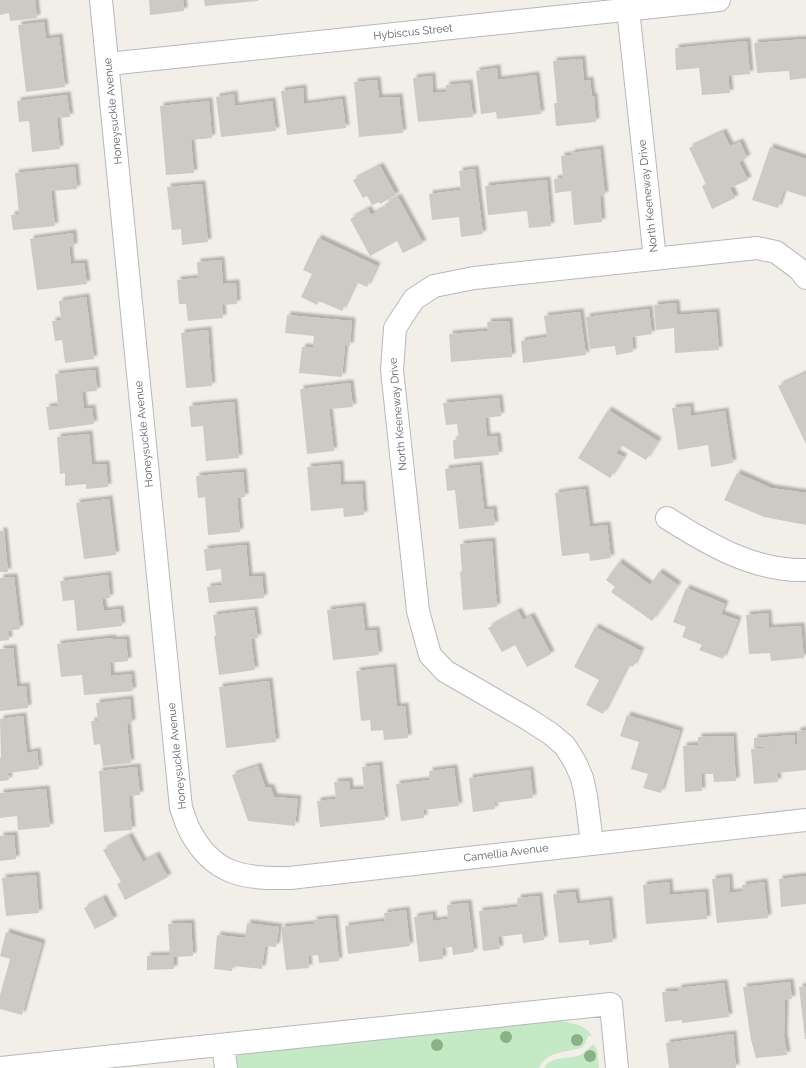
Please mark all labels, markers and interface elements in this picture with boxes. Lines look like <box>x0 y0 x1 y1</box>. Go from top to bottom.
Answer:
street label: Hybiscus Street <box>373 21 454 43</box>
street label: Honeysuckle Avenue <box>101 56 125 165</box>
street label: North Keeneway Drive <box>636 138 660 253</box>
street label: North Keeneway Drive <box>387 356 409 471</box>
street label: Honeysuckle Avenue <box>132 379 156 488</box>
street label: Honeysuckle Avenue <box>165 701 189 810</box>
street label: Camellia Avenue <box>463 841 550 865</box>

